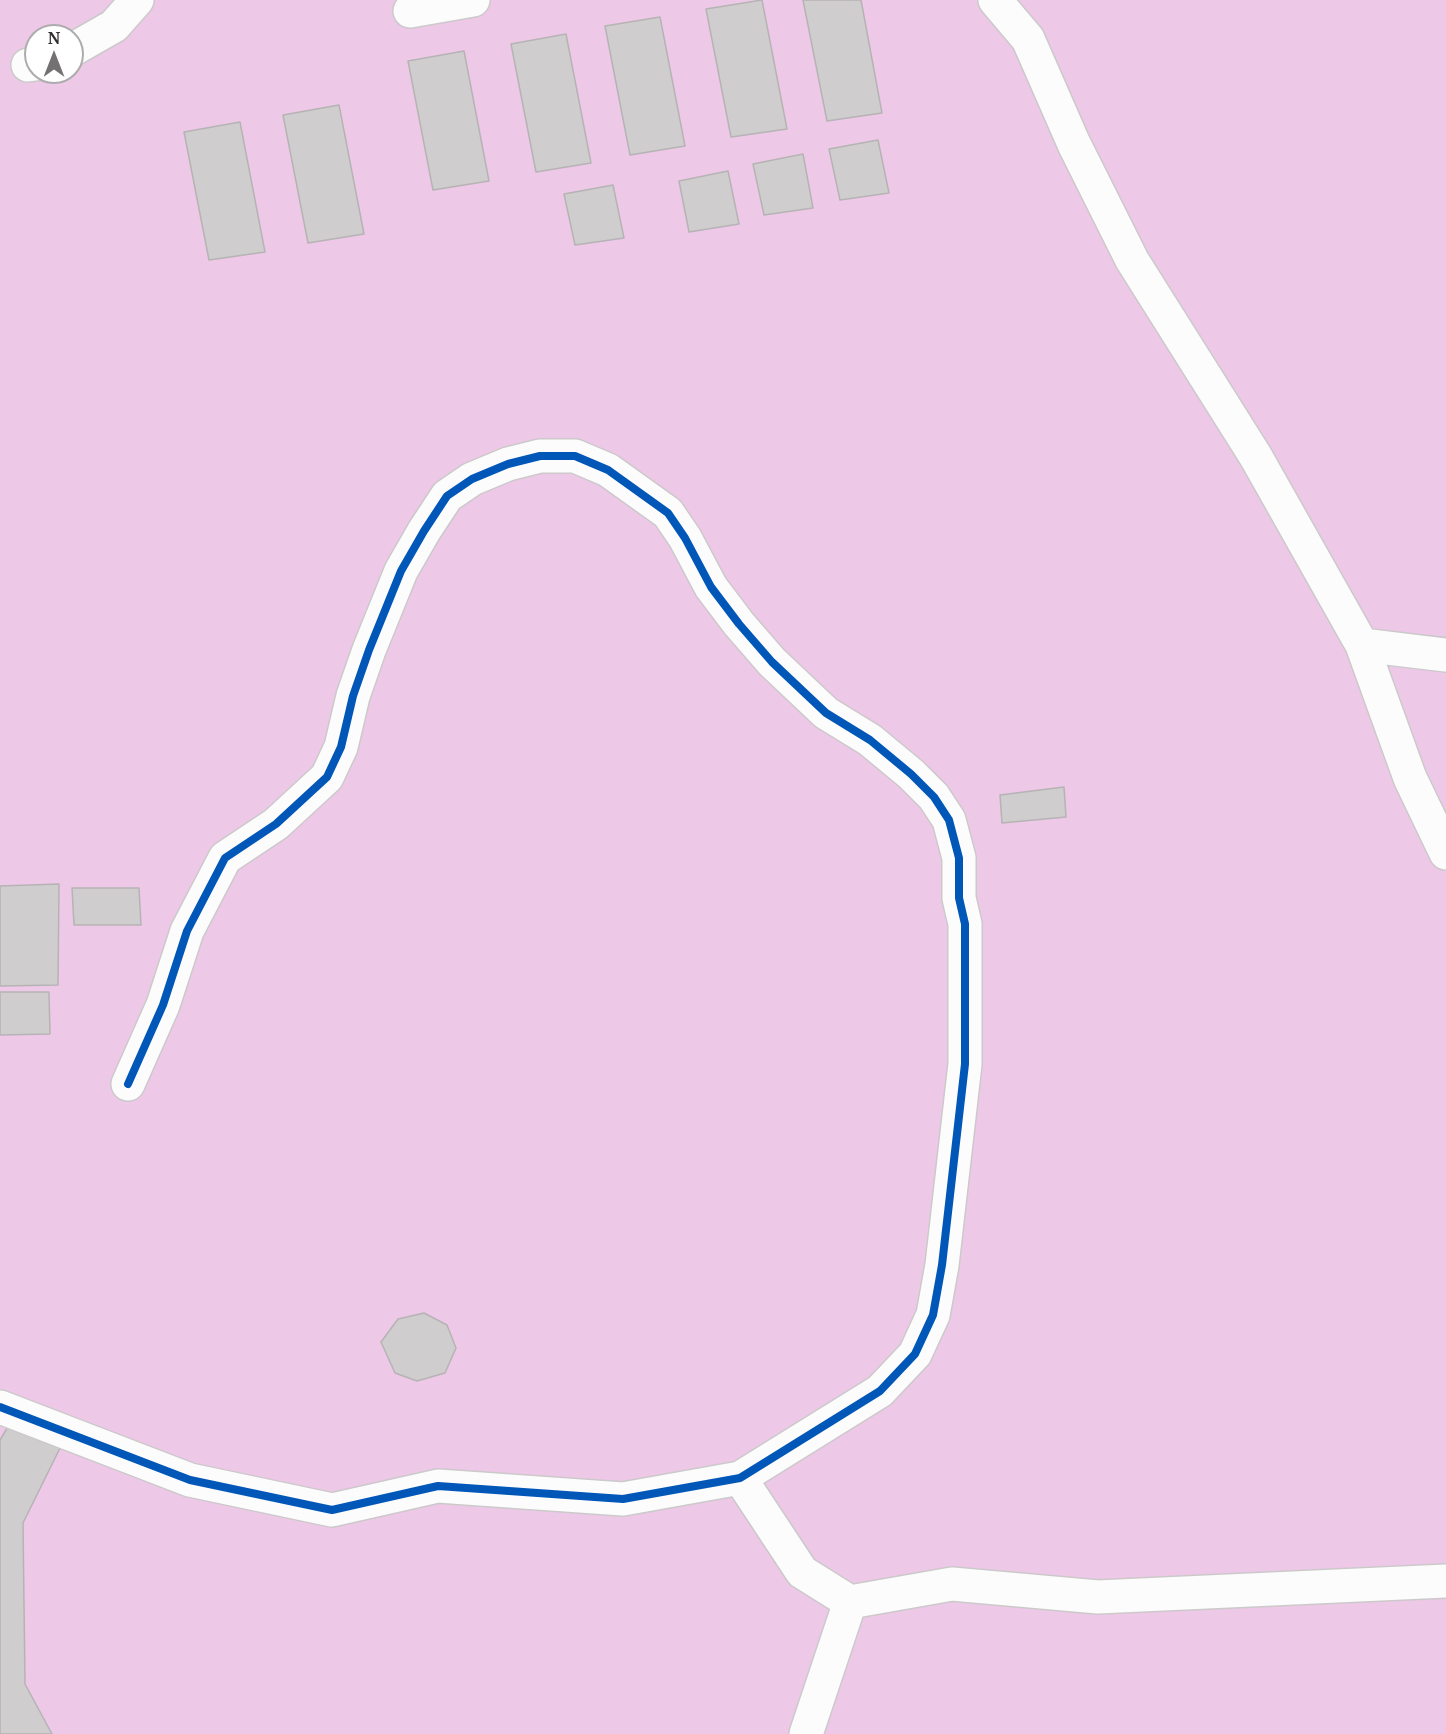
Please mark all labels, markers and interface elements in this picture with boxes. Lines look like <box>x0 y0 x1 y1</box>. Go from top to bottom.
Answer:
north arrow <box>24 24 84 84</box>
text: N <box>48 27 60 49</box>

